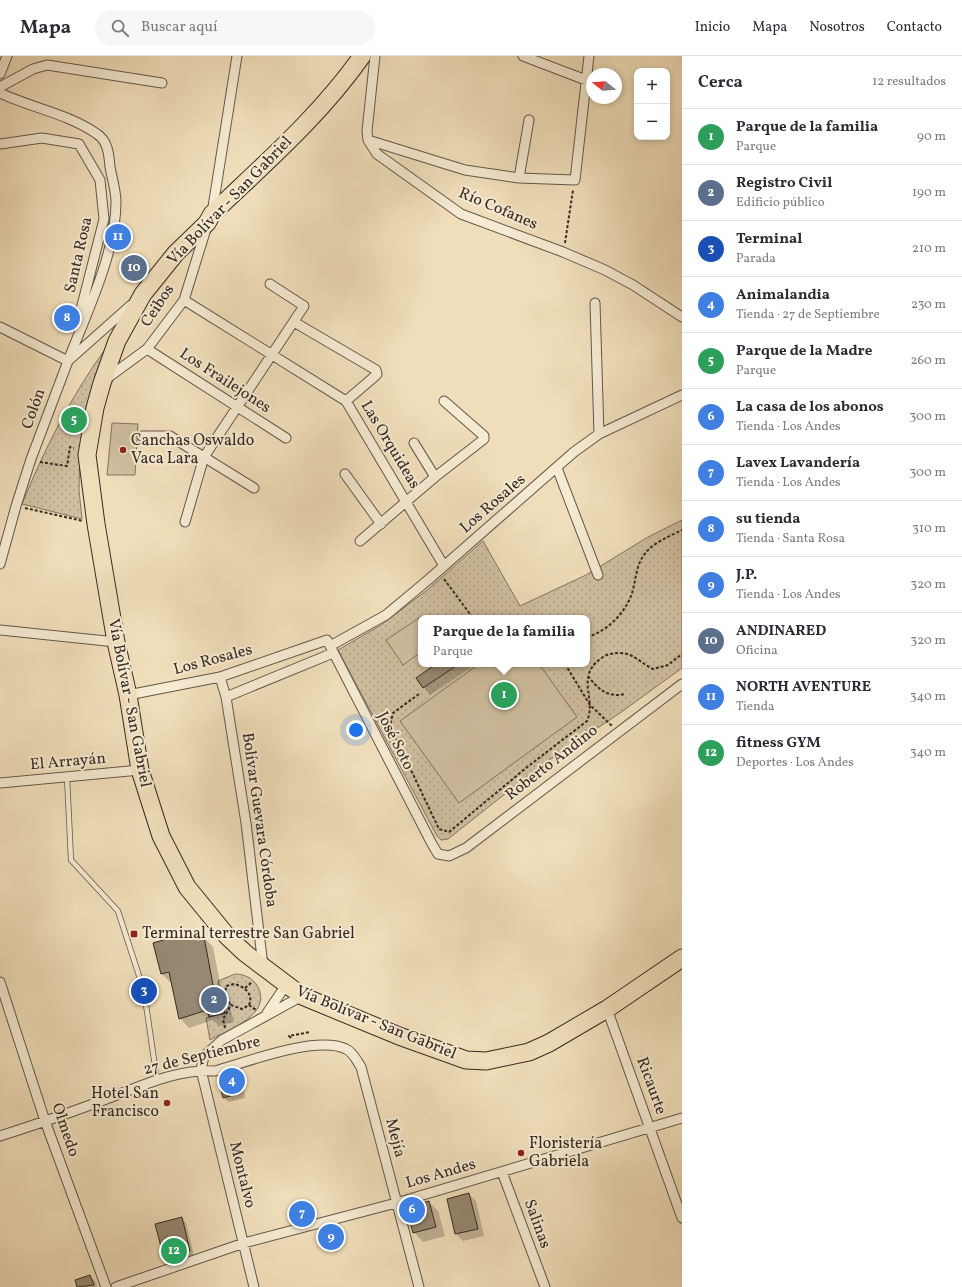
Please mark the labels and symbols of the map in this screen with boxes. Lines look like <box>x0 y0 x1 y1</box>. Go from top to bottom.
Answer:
north arrow <box>586 68 622 104</box>
street label: Vía Bolívar - San Gabriel <box>163 132 298 270</box>
street label: Río Cofanes <box>455 182 541 236</box>
street label: Santa Rosa <box>60 215 98 295</box>
pin: 11 <box>105 222 131 252</box>
pin: 10 <box>121 253 147 283</box>
street label: Ceibos <box>136 280 180 332</box>
pin: 8 <box>54 303 80 333</box>
street label: Los Frailejones <box>175 343 275 419</box>
street label: Colón <box>17 386 51 432</box>
street label: Las Orquideas <box>355 397 425 493</box>
pin: 5 <box>61 405 87 435</box>
place label: Canchas Oswaldo Vaca Lara <box>131 430 254 470</box>
marker: Canchas Oswaldo Vaca Lara <box>118 445 128 455</box>
street label: Los Rosales <box>455 469 531 539</box>
street label: Vía Bolívar - San Gabriel <box>102 617 156 789</box>
street label: Los Rosales <box>171 639 255 681</box>
pin: 1 <box>491 680 517 710</box>
street label: José Soto <box>371 708 419 774</box>
your location <box>346 720 366 740</box>
street label: Roberto Andino <box>501 720 603 806</box>
street label: Bolívar Guevara Córdoba <box>236 731 282 909</box>
street label: El Arrayán <box>29 748 107 776</box>
place label: Terminal terrestre San Gabriel <box>142 923 355 945</box>
marker: Terminal terrestre San Gabriel <box>129 929 139 939</box>
pin: 3 <box>131 976 157 1006</box>
street label: Vía Bolívar - San Gabriel <box>292 981 460 1065</box>
pin: 2 <box>201 985 227 1015</box>
street label: 27 de Septiembre <box>141 1031 263 1081</box>
street label: Ricaurte <box>630 1054 672 1118</box>
pin: 4 <box>219 1066 245 1096</box>
place label: Hotel San Francisco <box>91 1083 159 1123</box>
marker: Hotel San Francisco <box>162 1098 172 1108</box>
street label: Olmedo <box>46 1100 84 1160</box>
street label: Mejía <box>380 1116 410 1160</box>
place label: Floristería Gabriela <box>529 1133 602 1173</box>
street label: Montalvo <box>223 1139 261 1211</box>
marker: Floristería Gabriela <box>516 1148 526 1158</box>
street label: Los Andes <box>403 1153 479 1194</box>
pin: 6 <box>399 1195 425 1225</box>
street label: Salinas <box>518 1196 556 1252</box>
pin: 7 <box>289 1199 315 1229</box>
pin: 9 <box>318 1222 344 1252</box>
pin: 12 <box>161 1236 187 1266</box>

